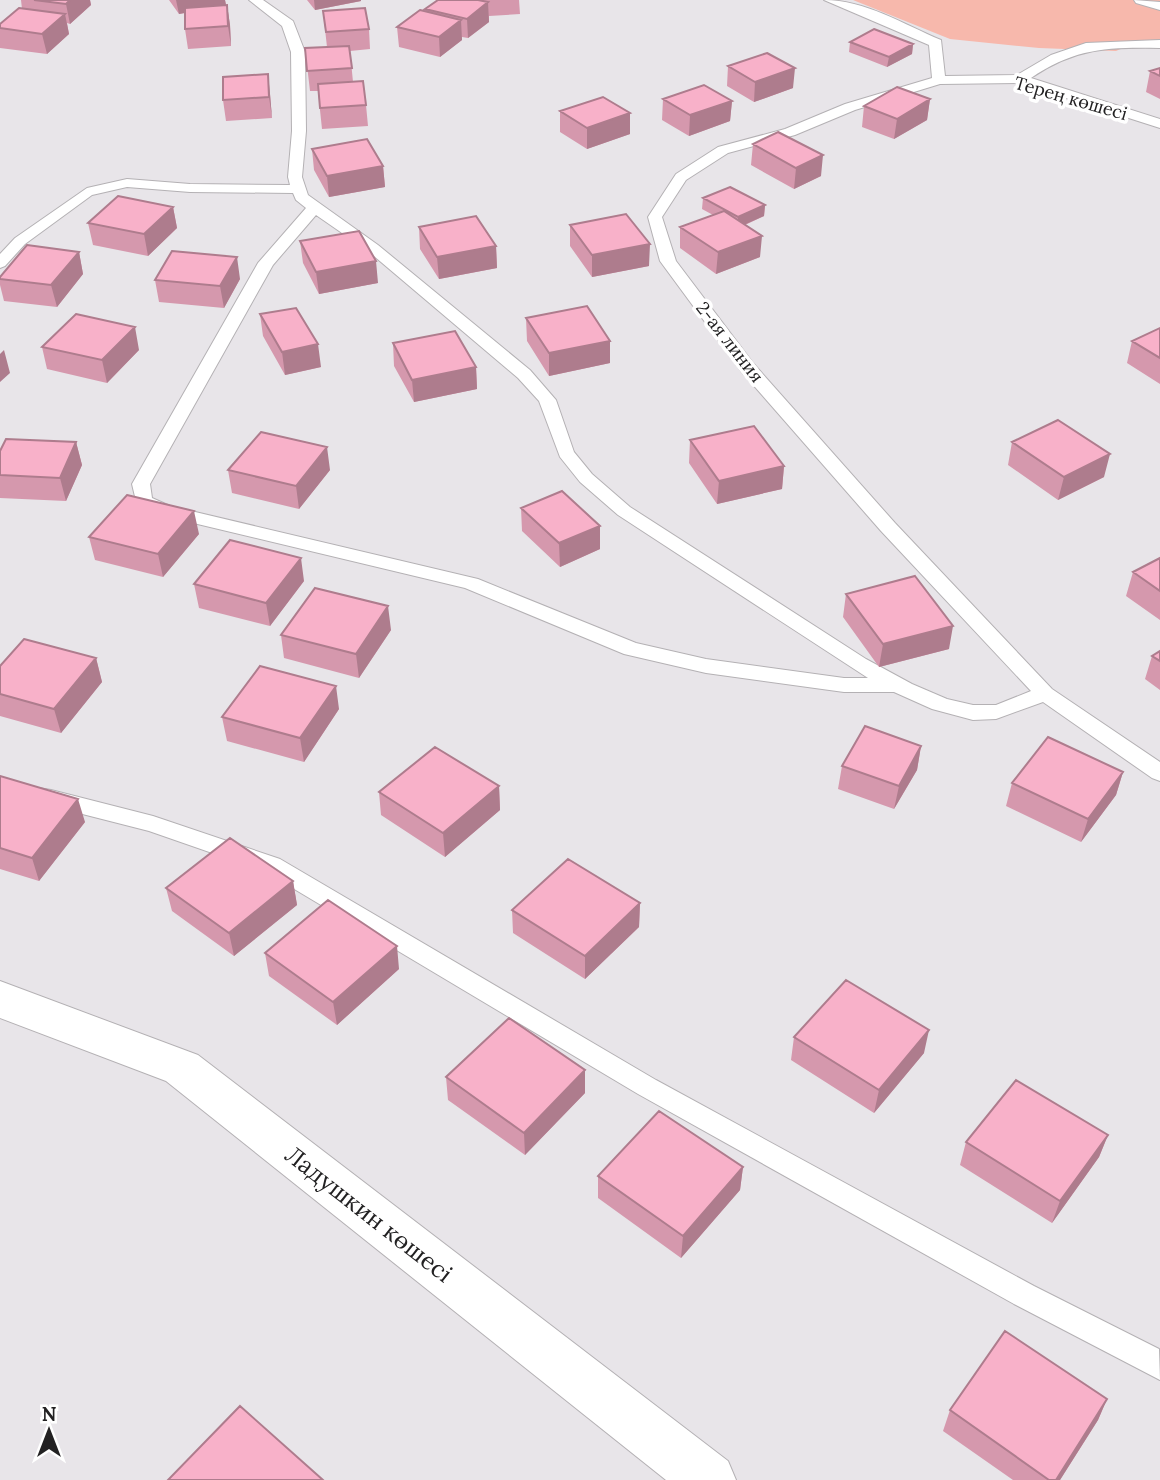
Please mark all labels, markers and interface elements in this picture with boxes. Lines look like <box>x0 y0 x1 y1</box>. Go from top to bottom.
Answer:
street label: Терең көшесі <box>1012 71 1130 125</box>
street label: 2-ая линия <box>691 297 769 387</box>
street label: Ладушкин көшесі <box>279 1139 459 1289</box>
north arrow <box>14 1396 84 1466</box>
text: N <box>42 1402 57 1426</box>

